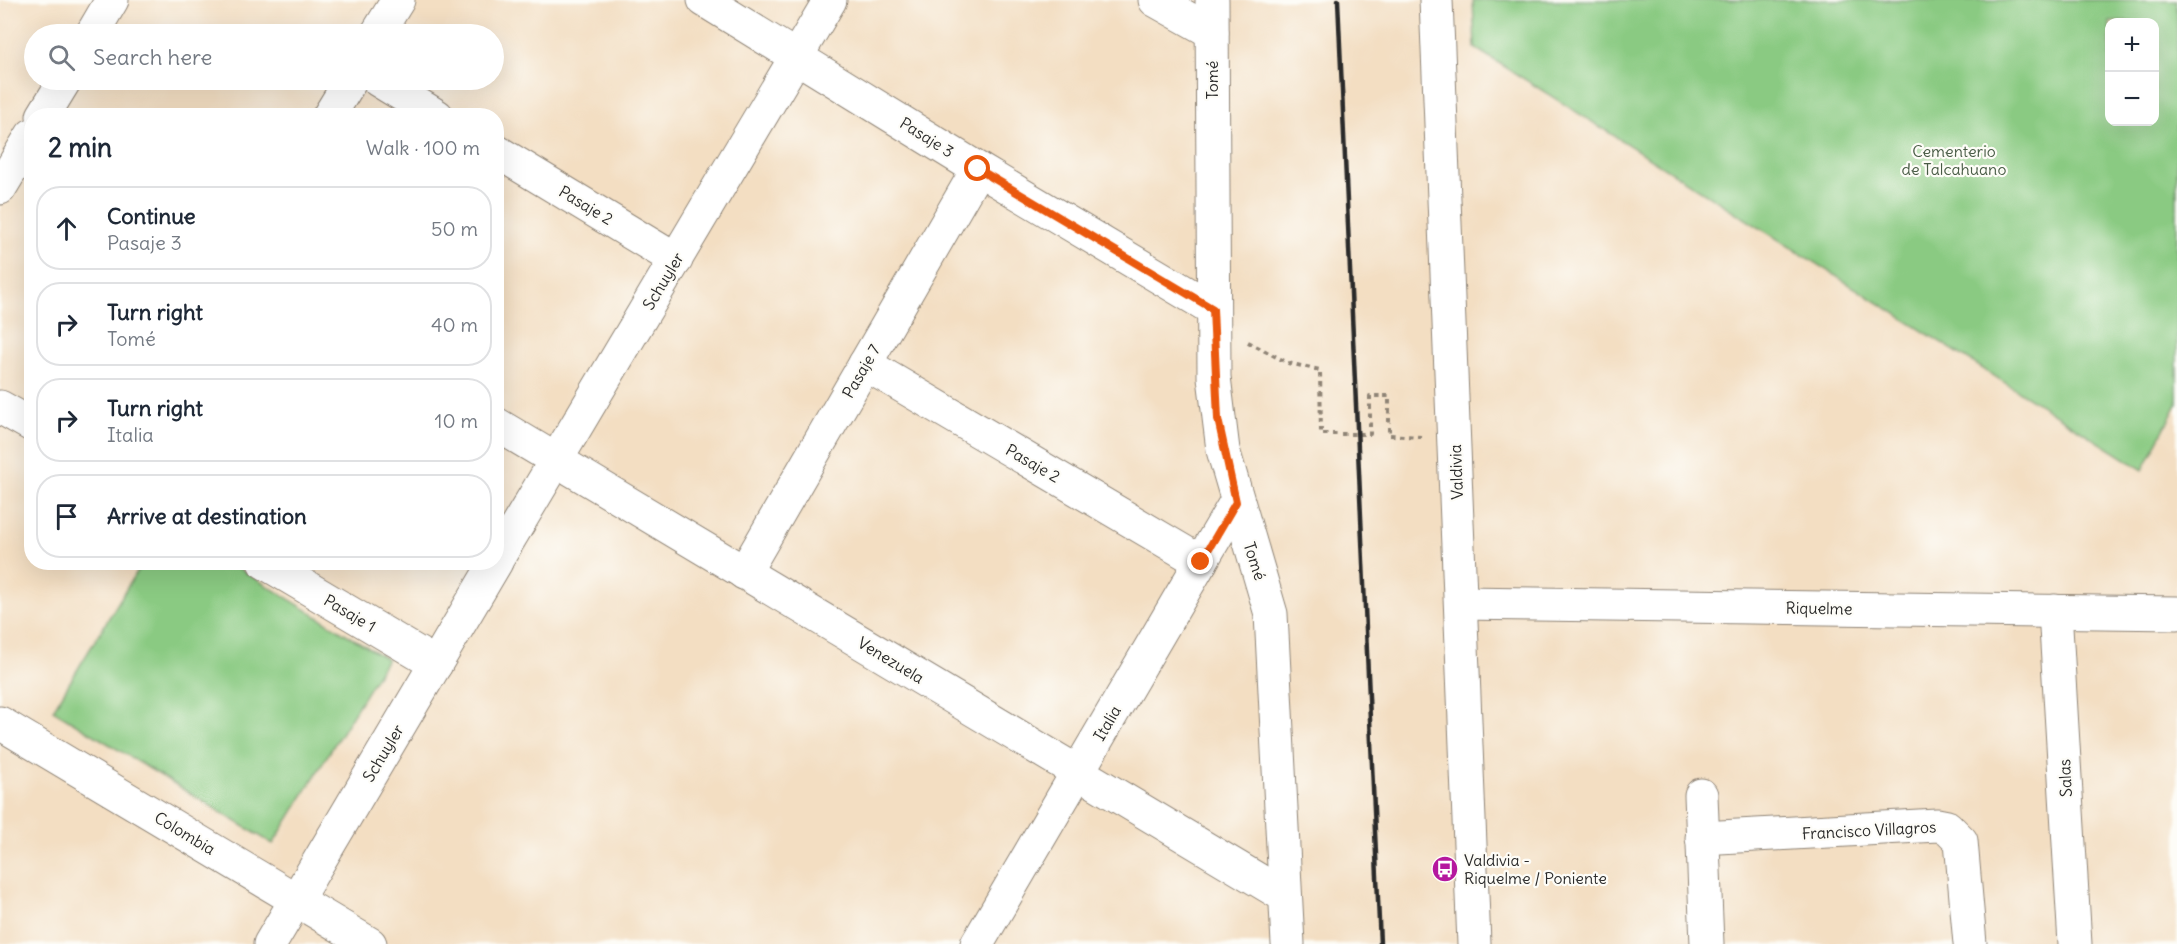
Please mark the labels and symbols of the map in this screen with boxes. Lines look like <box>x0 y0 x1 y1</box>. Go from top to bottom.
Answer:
street label: Tomé <box>1202 61 1222 99</box>
street label: Pasaje 3 <box>896 113 958 161</box>
park label: Cementerio de Talcahuano <box>1902 141 2006 179</box>
route start <box>964 155 990 181</box>
street label: Pasaje 2 <box>555 181 617 229</box>
street label: Schuyler <box>638 248 688 313</box>
street label: Pasaje 7 <box>838 340 884 401</box>
street label: Pasaje 2 <box>1002 439 1064 487</box>
street label: Valdivia <box>1445 444 1467 500</box>
street label: Tomé <box>1239 539 1271 583</box>
route end <box>1187 548 1213 574</box>
street label: Pasaje 1 <box>320 590 380 636</box>
street label: Riquelme <box>1785 597 1853 619</box>
street label: Venezuela <box>854 632 928 688</box>
street label: Italia <box>1089 702 1125 744</box>
street label: Schuyler <box>358 720 408 785</box>
street label: Salas <box>2054 758 2076 798</box>
street label: Colombia <box>151 807 219 859</box>
street label: Francisco Villagros <box>1801 816 1937 844</box>
place label: Valdivia - Riquelme / Poniente <box>1464 850 1607 888</box>
bus stop icon: Valdivia - Riquelme / Poniente <box>1430 854 1460 884</box>

